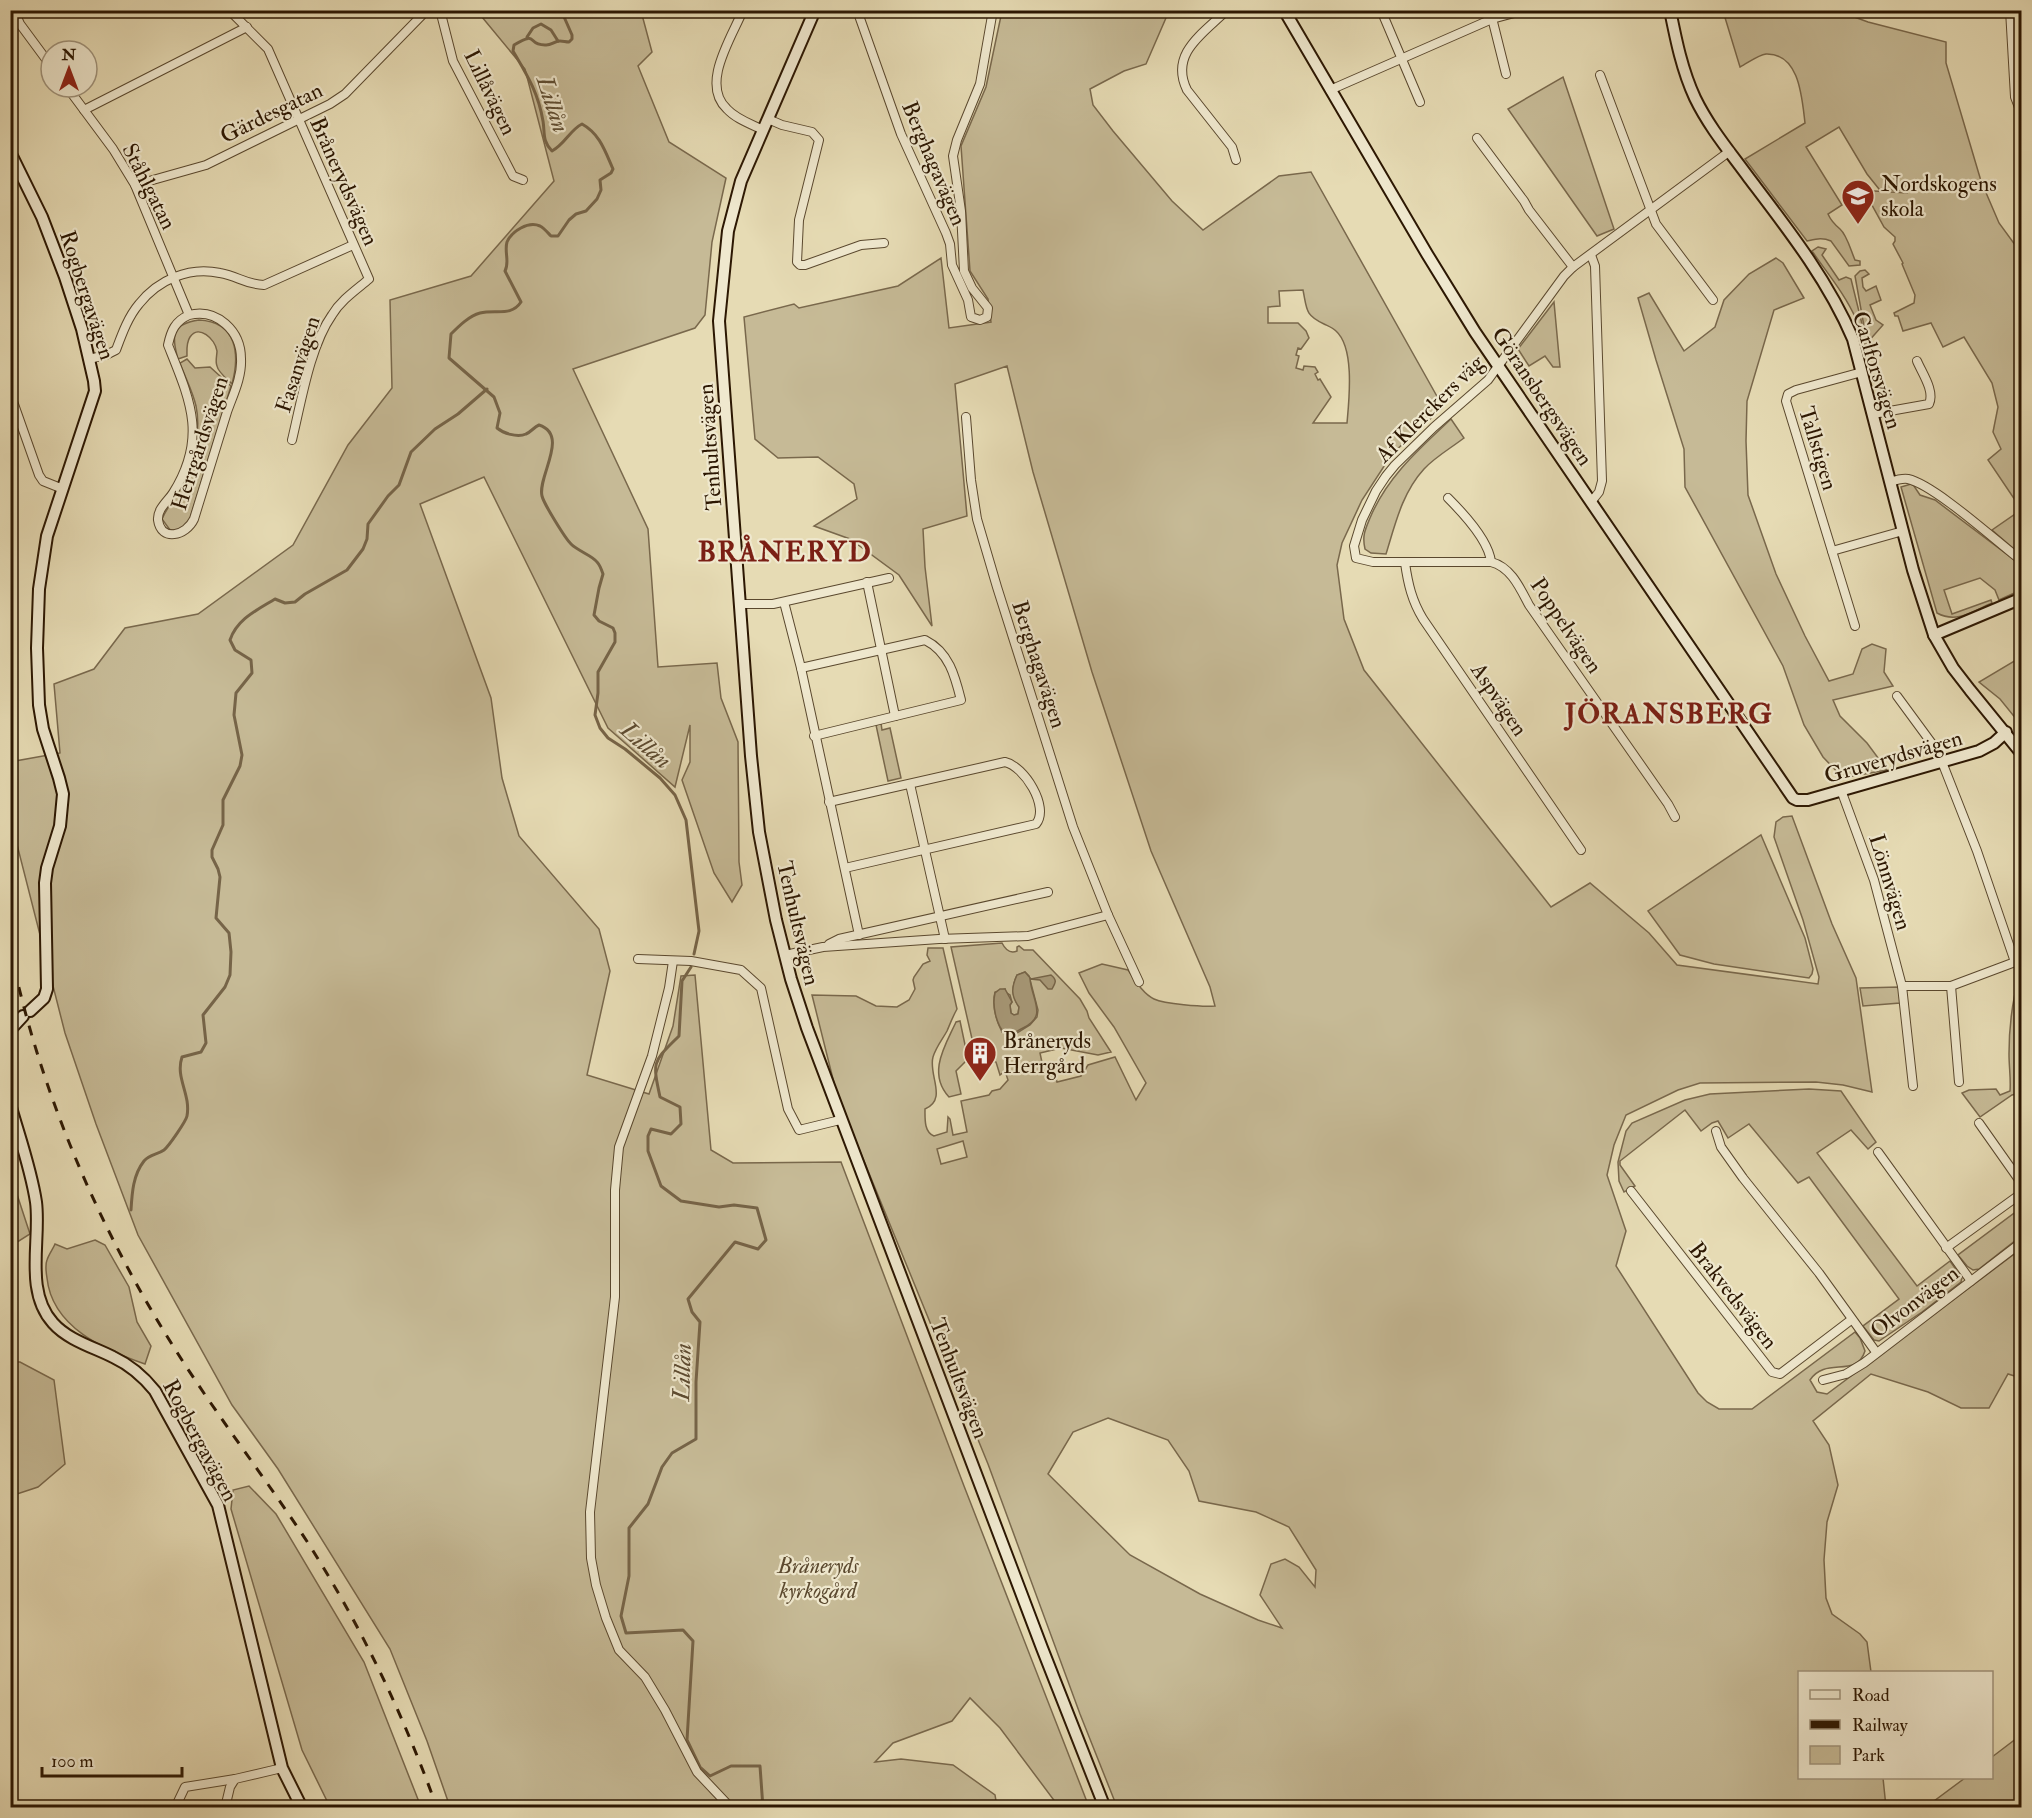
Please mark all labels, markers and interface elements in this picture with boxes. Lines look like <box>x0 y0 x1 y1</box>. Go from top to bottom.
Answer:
north arrow <box>39 39 99 99</box>
text: N <box>61 45 77 65</box>
street label: Lillåvägen <box>457 45 523 140</box>
water label: Lillån <box>529 71 576 136</box>
street label: Gärdesgatan <box>216 76 327 150</box>
street label: Berghagavägen <box>895 97 973 230</box>
street label: Brånerydsvägen <box>303 113 385 250</box>
street label: Ståhlgatan <box>116 139 183 234</box>
place label: Nordskogens skola <box>1881 170 1997 223</box>
school or university icon: Nordskogens skola <box>1840 178 1876 225</box>
street label: Rogbergavägen <box>53 227 121 364</box>
street label: Carlforsvägen <box>1846 308 1908 433</box>
street label: Fasanvägen <box>269 313 327 416</box>
street label: Göransbergsvägen <box>1485 322 1599 471</box>
street label: Af Klerckers väg <box>1369 348 1491 469</box>
street label: Herrgårdsvägen <box>165 373 235 514</box>
street label: Tenhultsvägen <box>692 383 728 511</box>
street label: Tallstigen <box>1792 403 1844 494</box>
district label: BRÅNERYD <box>698 534 872 570</box>
street label: Poppelvägen <box>1523 572 1608 679</box>
street label: Berghagavägen <box>1005 597 1073 732</box>
street label: Aspvägen <box>1463 657 1534 742</box>
district label: JÖRANSBERG <box>1563 697 1773 732</box>
water label: Lillån <box>613 714 678 776</box>
street label: Gruverydsvägen <box>1821 724 1966 790</box>
street label: Lönnvägen <box>1862 831 1918 934</box>
street label: Tenhultsvägen <box>770 858 826 988</box>
place label: Bråneryds Herrgård <box>1003 1027 1091 1080</box>
building icon: Bråneryds Herrgård <box>962 1035 998 1082</box>
street label: Brakvedsvägen <box>1683 1236 1784 1355</box>
street label: Olvonvägen <box>1865 1259 1965 1344</box>
street label: Tenhultsvägen <box>923 1314 995 1443</box>
water label: Lillån <box>666 1343 699 1402</box>
street label: Rogbergavägen <box>156 1375 244 1506</box>
park label: Bråneryds kyrkogård <box>776 1552 859 1605</box>
legend <box>1798 1671 1993 1779</box>
text: Road <box>1852 1684 1890 1707</box>
text: Railway <box>1852 1714 1909 1737</box>
scale bar <box>42 1740 182 1778</box>
text: Park <box>1852 1744 1885 1767</box>
text: 100 m <box>51 1750 94 1773</box>

